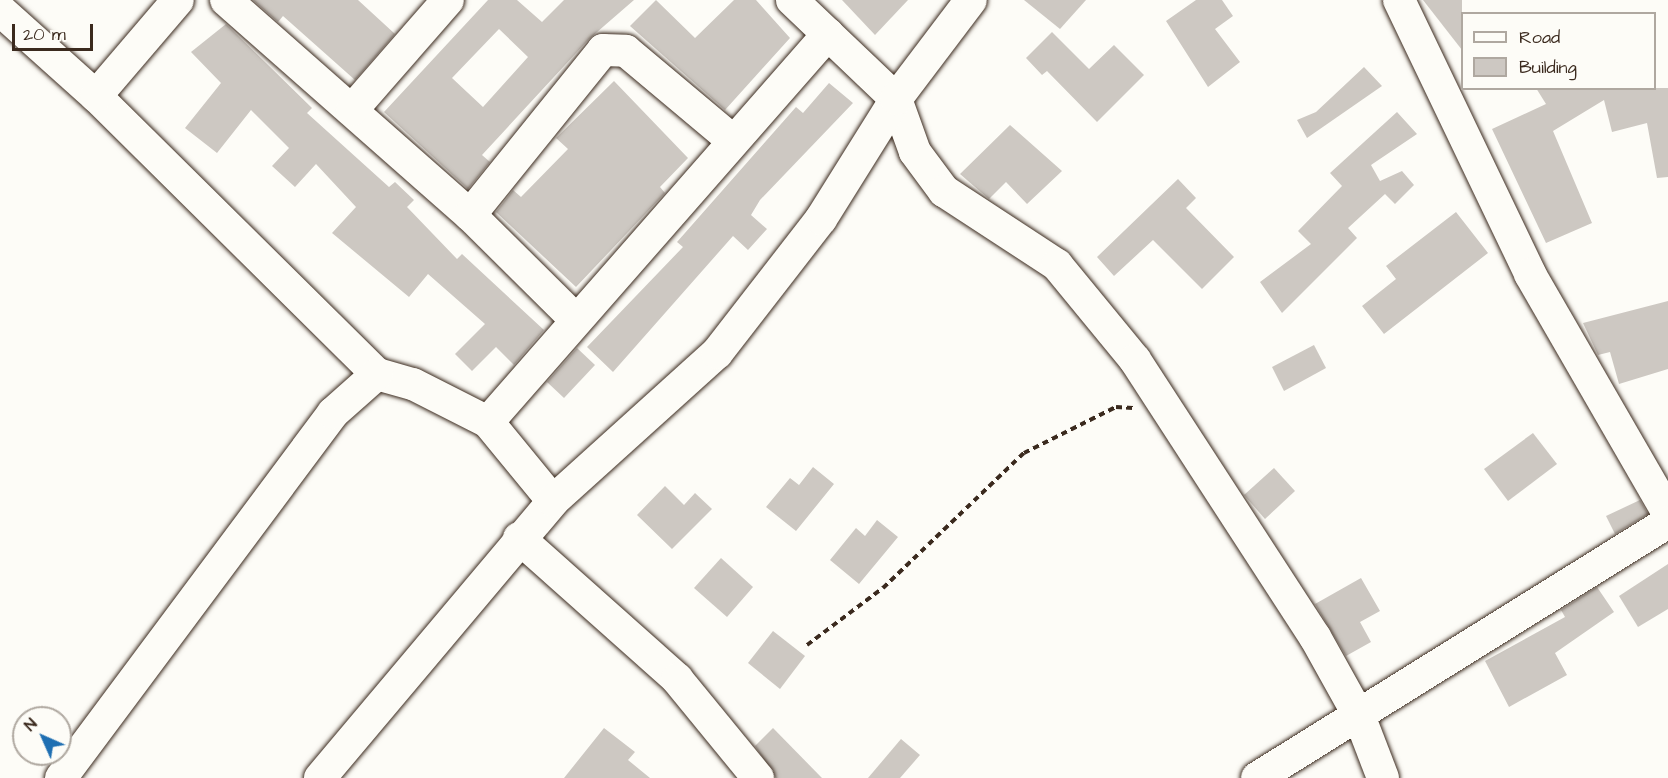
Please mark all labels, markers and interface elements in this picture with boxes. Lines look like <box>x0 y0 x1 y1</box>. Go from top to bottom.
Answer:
scale bar <box>15 12 96 50</box>
legend <box>1461 12 1656 90</box>
text: 20 m <box>23 22 66 47</box>
text: Road <box>1519 25 1560 50</box>
text: Building <box>1519 55 1577 80</box>
north arrow <box>12 706 72 766</box>
text: N <box>19 713 42 736</box>

